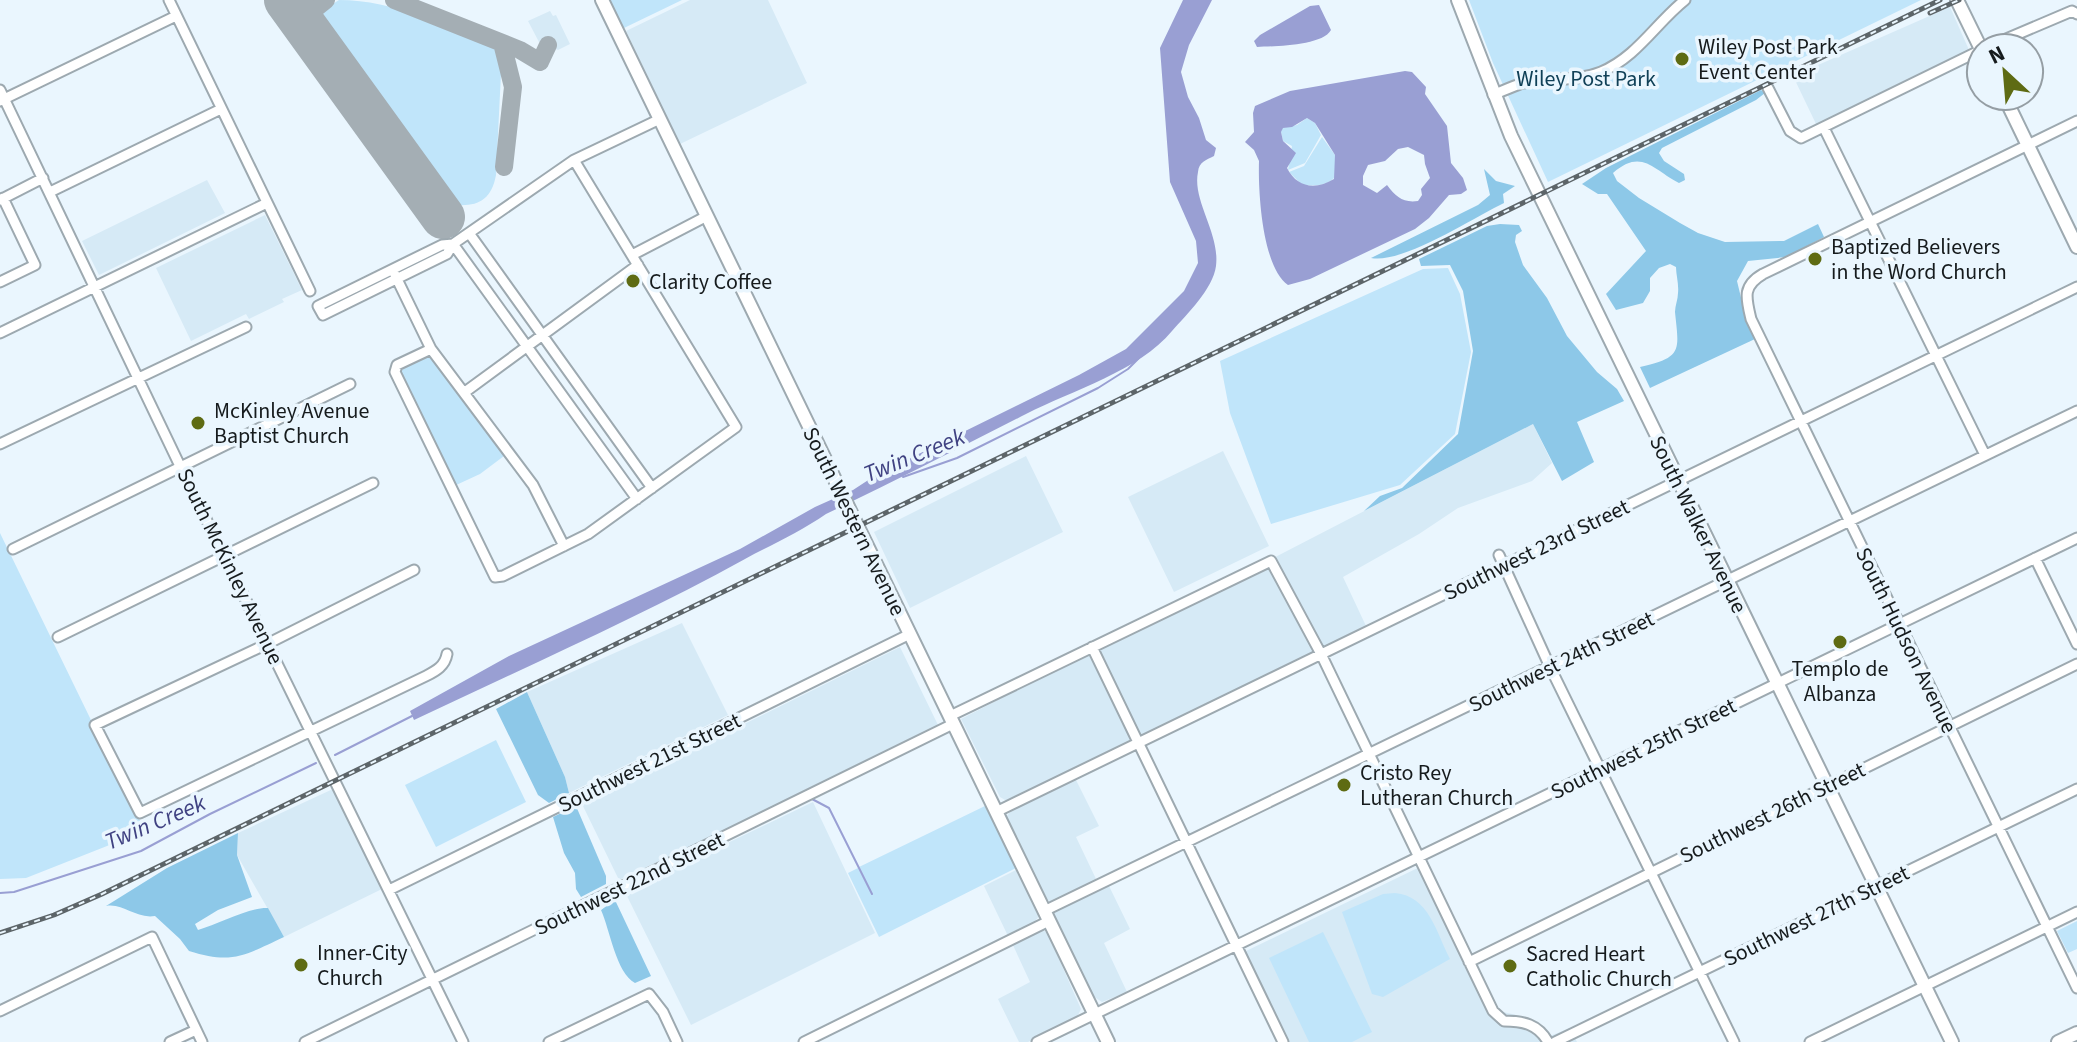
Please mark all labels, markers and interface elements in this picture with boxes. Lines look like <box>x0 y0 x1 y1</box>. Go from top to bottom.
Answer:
place label: Wiley Post Park Event Center <box>1698 31 1838 88</box>
north arrow <box>1965 32 2045 112</box>
text: N <box>1983 37 2010 73</box>
marker: Wiley Post Park Event Center <box>1673 50 1691 68</box>
park label: Wiley Post Park <box>1516 63 1656 95</box>
place label: Baptized Believers in the Word Church <box>1831 231 2007 288</box>
marker: Baptized Believers in the Word Church <box>1806 250 1824 268</box>
place label: Clarity Coffee <box>649 266 772 298</box>
marker: Clarity Coffee <box>624 272 642 290</box>
place label: McKinley Avenue Baptist Church <box>214 395 369 452</box>
marker: McKinley Avenue Baptist Church <box>189 414 207 432</box>
water label: Twin Creek <box>858 419 971 492</box>
street label: South Western Avenue <box>794 422 914 621</box>
street label: South Walker Avenue <box>1641 430 1755 619</box>
street label: South McKinley Avenue <box>169 463 292 670</box>
street label: Southwest 23rd Street <box>1438 491 1635 609</box>
street label: South Hudson Avenue <box>1847 542 1965 739</box>
street label: Southwest 24th Street <box>1463 603 1660 721</box>
marker: Templo de Albanza <box>1831 633 1849 651</box>
place label: Templo de Albanza <box>1792 653 1888 710</box>
street label: Southwest 25th Street <box>1545 690 1742 808</box>
street label: Southwest 21st Street <box>553 704 747 821</box>
street label: Southwest 26th Street <box>1674 754 1871 872</box>
place label: Cristo Rey Lutheran Church <box>1360 757 1513 814</box>
marker: Cristo Rey Lutheran Church <box>1335 776 1353 794</box>
water label: Twin Creek <box>99 785 212 859</box>
street label: Southwest 22nd Street <box>529 824 730 944</box>
street label: Southwest 27th Street <box>1718 857 1915 975</box>
place label: Inner-City Church <box>317 937 408 994</box>
place label: Sacred Heart Catholic Church <box>1526 938 1672 995</box>
marker: Inner-City Church <box>292 956 310 974</box>
marker: Sacred Heart Catholic Church <box>1501 957 1519 975</box>

